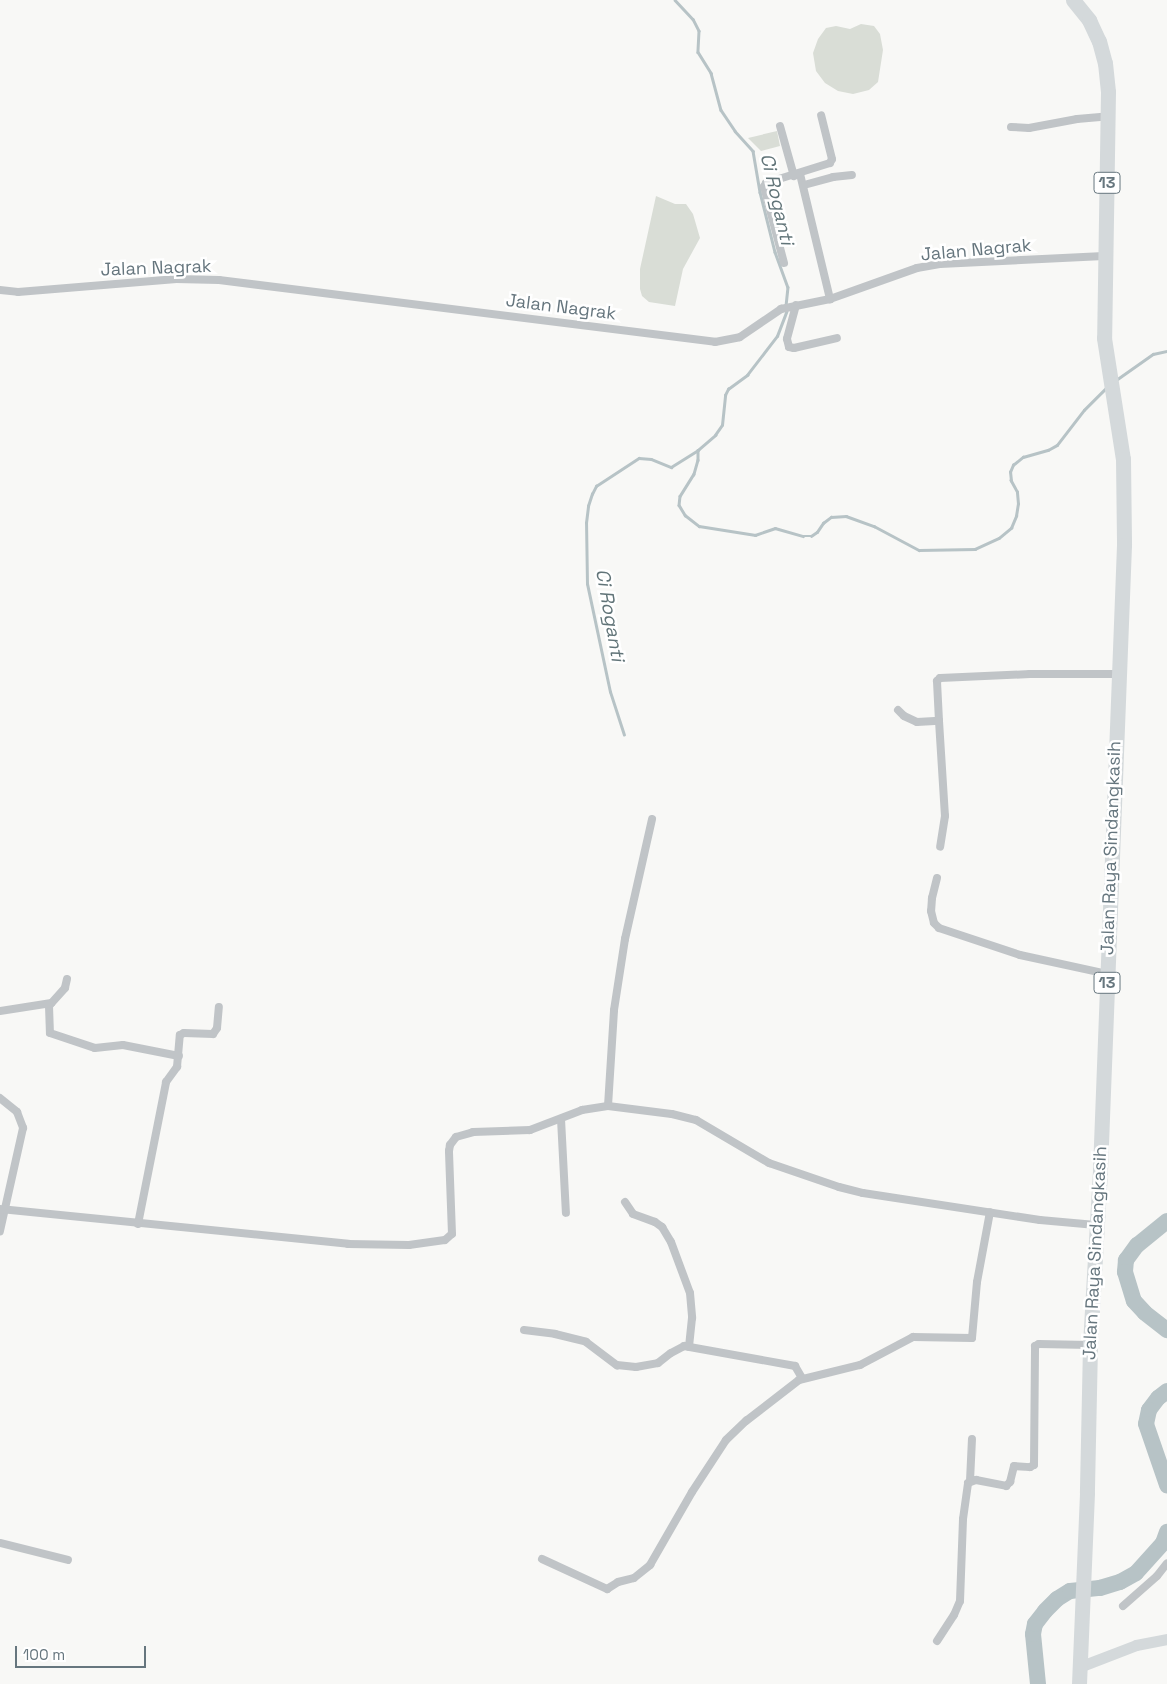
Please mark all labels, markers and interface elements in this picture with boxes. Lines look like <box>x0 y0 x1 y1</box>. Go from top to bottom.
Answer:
water label: Ci Roganti <box>755 151 799 247</box>
road number: 13 <box>1093 170 1121 197</box>
street label: Jalan Nagrak <box>920 234 1032 266</box>
street label: Jalan Nagrak <box>100 255 212 281</box>
street label: Jalan Nagrak <box>505 290 617 324</box>
water label: Ci Roganti <box>591 567 629 663</box>
street label: Jalan Raya Sindangkasih <box>1096 741 1126 955</box>
road number: 13 <box>1093 970 1121 996</box>
street label: Jalan Raya Sindangkasih <box>1079 1145 1111 1361</box>
scale bar <box>18 1636 149 1668</box>
text: 100 m <box>23 1645 65 1664</box>

